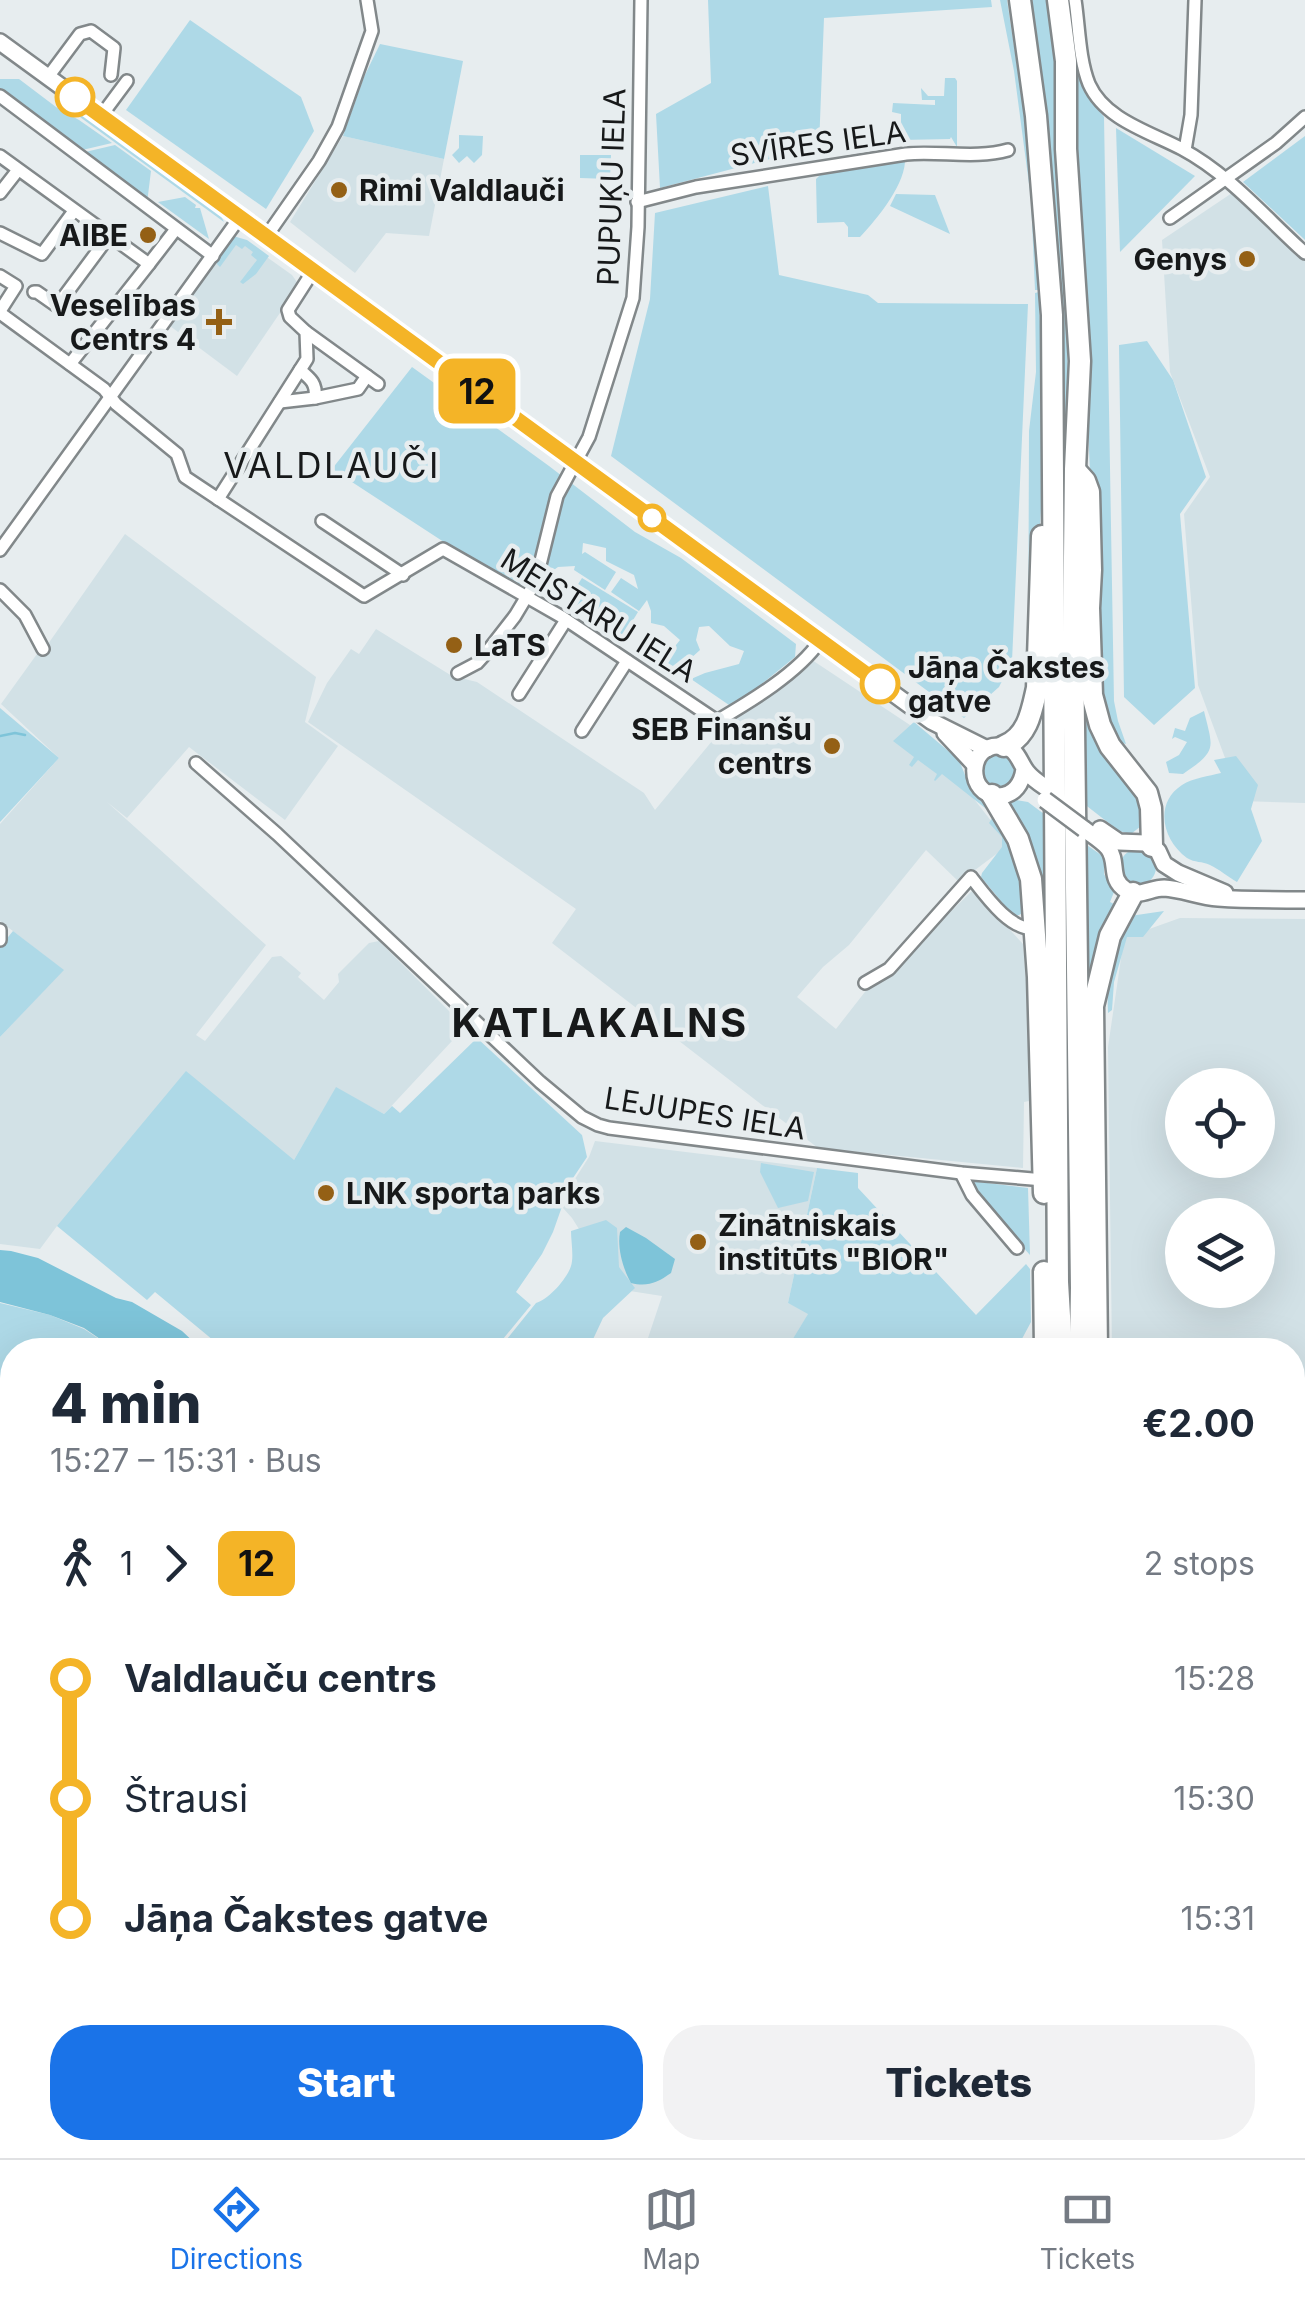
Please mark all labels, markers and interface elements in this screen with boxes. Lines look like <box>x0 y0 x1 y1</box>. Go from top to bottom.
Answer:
unlabelled marker <box>56 78 94 116</box>
street label: PUPUĶU IELA <box>590 88 633 286</box>
street label: SVĪRES IELA <box>728 113 908 173</box>
place label: Rimi Valdlauči <box>359 172 565 208</box>
marker: Rimi Valdlauči <box>328 179 350 201</box>
place label: AIBE <box>59 217 128 253</box>
marker: AIBE <box>137 224 159 246</box>
place label: Genys <box>1134 241 1227 277</box>
marker: Genys <box>1236 248 1258 270</box>
place label: Veselības Centrs 4 <box>50 287 196 357</box>
marker: Veselības Centrs 4 <box>206 309 232 335</box>
line badge: 12 <box>432 358 522 424</box>
text: 12 <box>458 370 496 412</box>
district label: VALDLAUČI <box>223 444 441 486</box>
unlabelled marker <box>639 505 665 531</box>
street label: MEISTARU IELA <box>495 540 703 690</box>
place label: LaTS <box>474 627 546 663</box>
marker: LaTS <box>443 634 465 656</box>
place label: Jāņa Čakstes gatve <box>908 649 1105 719</box>
marker: Jāņa Čakstes gatve <box>861 665 899 703</box>
place label: SEB Finanšu centrs <box>631 711 812 781</box>
marker: SEB Finanšu centrs <box>821 735 843 757</box>
district label: KATLAKALNS <box>451 998 749 1047</box>
map controls <box>1165 1068 1275 1308</box>
button: locate <box>1165 1068 1275 1178</box>
street label: LEJUPES IELA <box>602 1079 808 1147</box>
place label: LNK sporta parks <box>346 1175 601 1211</box>
marker: LNK sporta parks <box>315 1182 337 1204</box>
button: layers <box>1165 1198 1275 1308</box>
place label: Zinātniskais institūts "BIOR" <box>718 1207 949 1277</box>
marker: Zinātniskais institūts "BIOR" <box>687 1231 709 1253</box>
text: 4 min <box>50 1370 201 1436</box>
text: €2.00 <box>1142 1400 1255 1446</box>
text: 15:27 – 15:31 · Bus <box>50 1441 322 1480</box>
icon: walk <box>50 1536 105 1591</box>
icon: forward <box>148 1536 203 1591</box>
text: 12 <box>238 1542 275 1584</box>
text: 1 <box>120 1544 133 1583</box>
text: 2 stops <box>1144 1544 1255 1583</box>
text: Valdlauču centrs <box>124 1655 437 1701</box>
text: 15:28 <box>1174 1659 1255 1698</box>
text: Štrausi <box>124 1775 248 1821</box>
text: 15:30 <box>1173 1779 1255 1818</box>
text: Jāņa Čakstes gatve <box>124 1895 489 1941</box>
text: 15:31 <box>1181 1899 1255 1938</box>
button: Start <box>50 2025 643 2140</box>
button: Tickets <box>663 2025 1255 2140</box>
tab: Directions <box>170 2182 303 2276</box>
tab: Map <box>642 2182 701 2276</box>
tab: Tickets <box>1040 2182 1135 2276</box>

